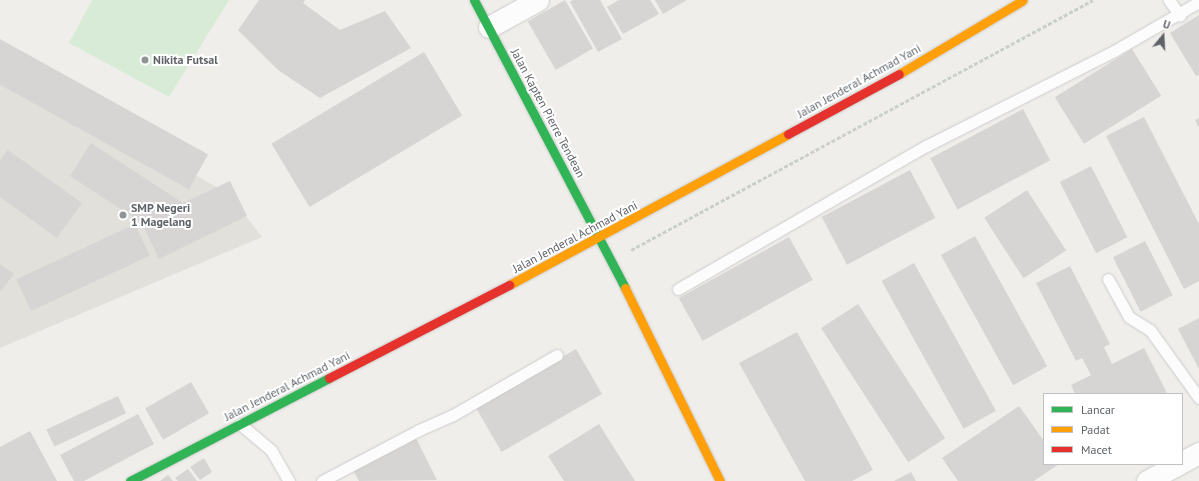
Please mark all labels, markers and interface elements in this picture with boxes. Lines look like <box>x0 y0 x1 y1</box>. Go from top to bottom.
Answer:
north arrow <box>1143 16 1183 56</box>
text: U <box>1161 17 1172 32</box>
street label: Jalan Jenderal Achmad Yani <box>794 41 924 121</box>
street label: Jalan Kapten Pierre Tendean <box>508 46 588 180</box>
place label: Nikita Futsal <box>153 53 218 67</box>
marker: Nikita Futsal <box>140 55 150 65</box>
street label: Jalan Jenderal Achmad Yani <box>510 198 640 276</box>
place label: SMP Negeri 1 Magelang <box>131 201 191 229</box>
marker: SMP Negeri 1 Magelang <box>118 210 128 220</box>
street label: Jalan Jenderal Achmad Yani <box>221 348 353 424</box>
legend <box>1043 393 1183 465</box>
text: Lancar <box>1081 402 1115 417</box>
text: Padat <box>1081 422 1110 437</box>
text: Macet <box>1081 442 1112 457</box>

